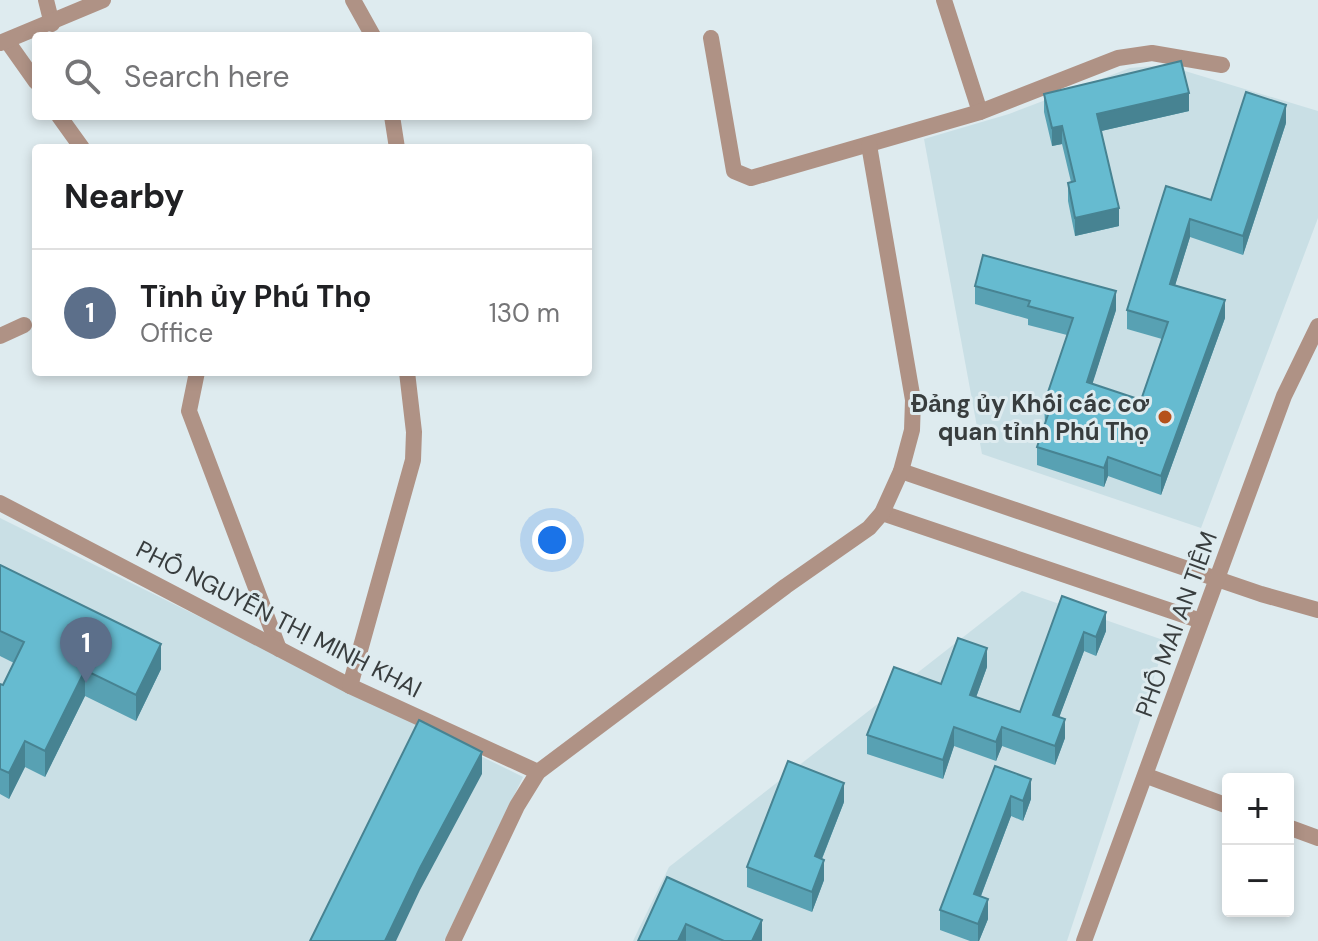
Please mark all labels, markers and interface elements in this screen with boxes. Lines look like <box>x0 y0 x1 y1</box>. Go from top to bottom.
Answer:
search box <box>32 32 592 120</box>
icon: search <box>60 54 104 98</box>
text: Search here <box>124 57 290 96</box>
text: Nearby <box>64 174 184 219</box>
text: Tỉnh ủy Phú Thọ <box>140 277 371 316</box>
text: 1 <box>85 296 95 330</box>
text: 130 m <box>489 296 560 330</box>
text: Office <box>140 316 213 350</box>
place label: Đảng ủy Khối các cơ quan tỉnh Phú Thọ <box>911 388 1150 447</box>
marker: Đảng ủy Khối các cơ quan tỉnh Phú Thọ <box>1156 408 1174 426</box>
your location <box>532 520 572 560</box>
street label: PHỐ MAI AN TIÊM <box>1128 527 1224 721</box>
street label: PHỐ NGUYỄN THỊ MINH KHAI <box>131 533 427 705</box>
pin: 1 <box>60 617 112 683</box>
map controls <box>1222 773 1294 917</box>
button: + <box>1222 773 1294 845</box>
button: − <box>1222 845 1294 917</box>

